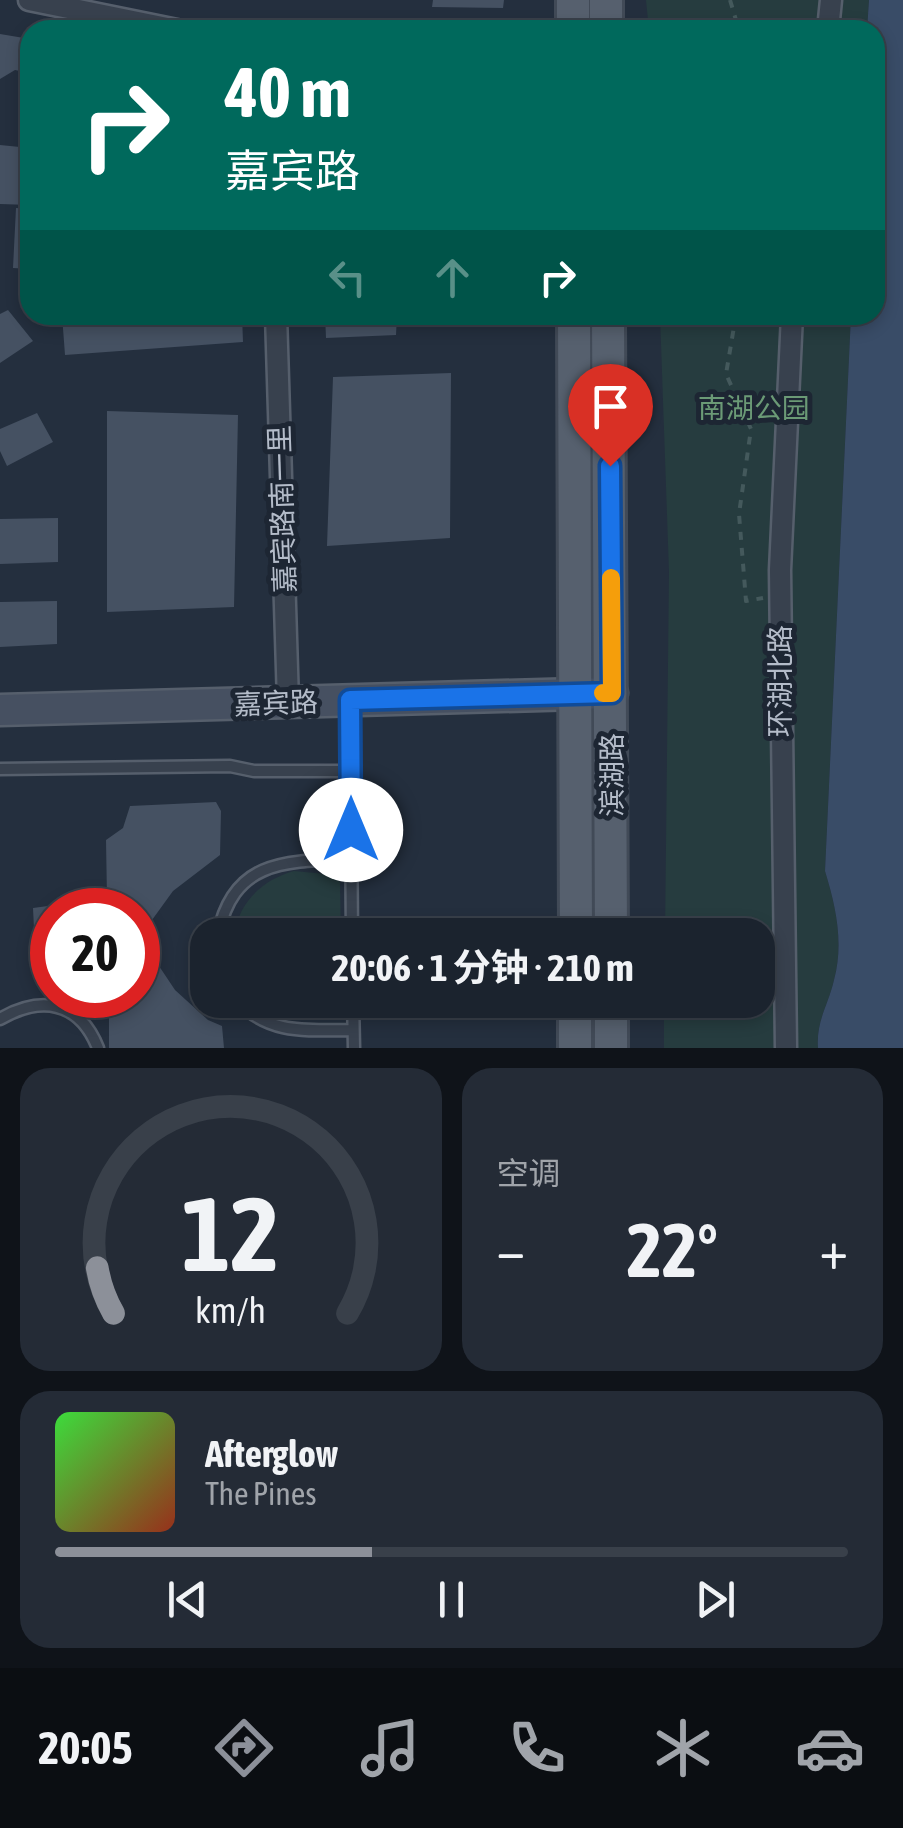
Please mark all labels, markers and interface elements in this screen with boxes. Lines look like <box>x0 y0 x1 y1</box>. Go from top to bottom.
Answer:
text: 40 m <box>225 52 351 132</box>
icon: right <box>60 60 190 190</box>
text: 嘉宾路 <box>225 145 360 197</box>
icon: left <box>320 250 375 305</box>
icon: ahead <box>425 250 480 305</box>
icon: right <box>530 250 585 305</box>
pin <box>568 364 653 467</box>
icon: arrive <box>583 379 638 434</box>
park label: 南湖公园 <box>698 392 810 424</box>
street label: 嘉宾路南一里 <box>263 424 301 594</box>
street label: 环湖北路 <box>764 625 796 737</box>
street label: 嘉宾路 <box>233 686 319 720</box>
street label: 滨湖路 <box>596 733 628 817</box>
position arrow <box>299 778 403 882</box>
speed limit sign: 20 <box>30 888 160 1018</box>
text: 20:06 · 1 分钟 · 210 m <box>331 946 634 989</box>
text: 空调 <box>497 1155 561 1192</box>
text: 12 <box>182 1174 280 1293</box>
text: 22° <box>627 1207 718 1293</box>
text: − <box>497 1218 525 1281</box>
text: + <box>819 1218 848 1281</box>
text: km/h <box>195 1290 266 1331</box>
text: Afterglow <box>205 1432 338 1475</box>
text: The Pines <box>205 1475 317 1512</box>
icon: previous <box>160 1572 215 1627</box>
icon: pause <box>424 1572 479 1627</box>
icon: next <box>688 1572 743 1627</box>
icon: directions <box>209 1713 279 1783</box>
icon: music <box>355 1713 425 1783</box>
icon: phone <box>502 1713 572 1783</box>
icon: climate <box>648 1713 718 1783</box>
icon: car <box>795 1713 865 1783</box>
text: 20:05 <box>38 1722 133 1774</box>

